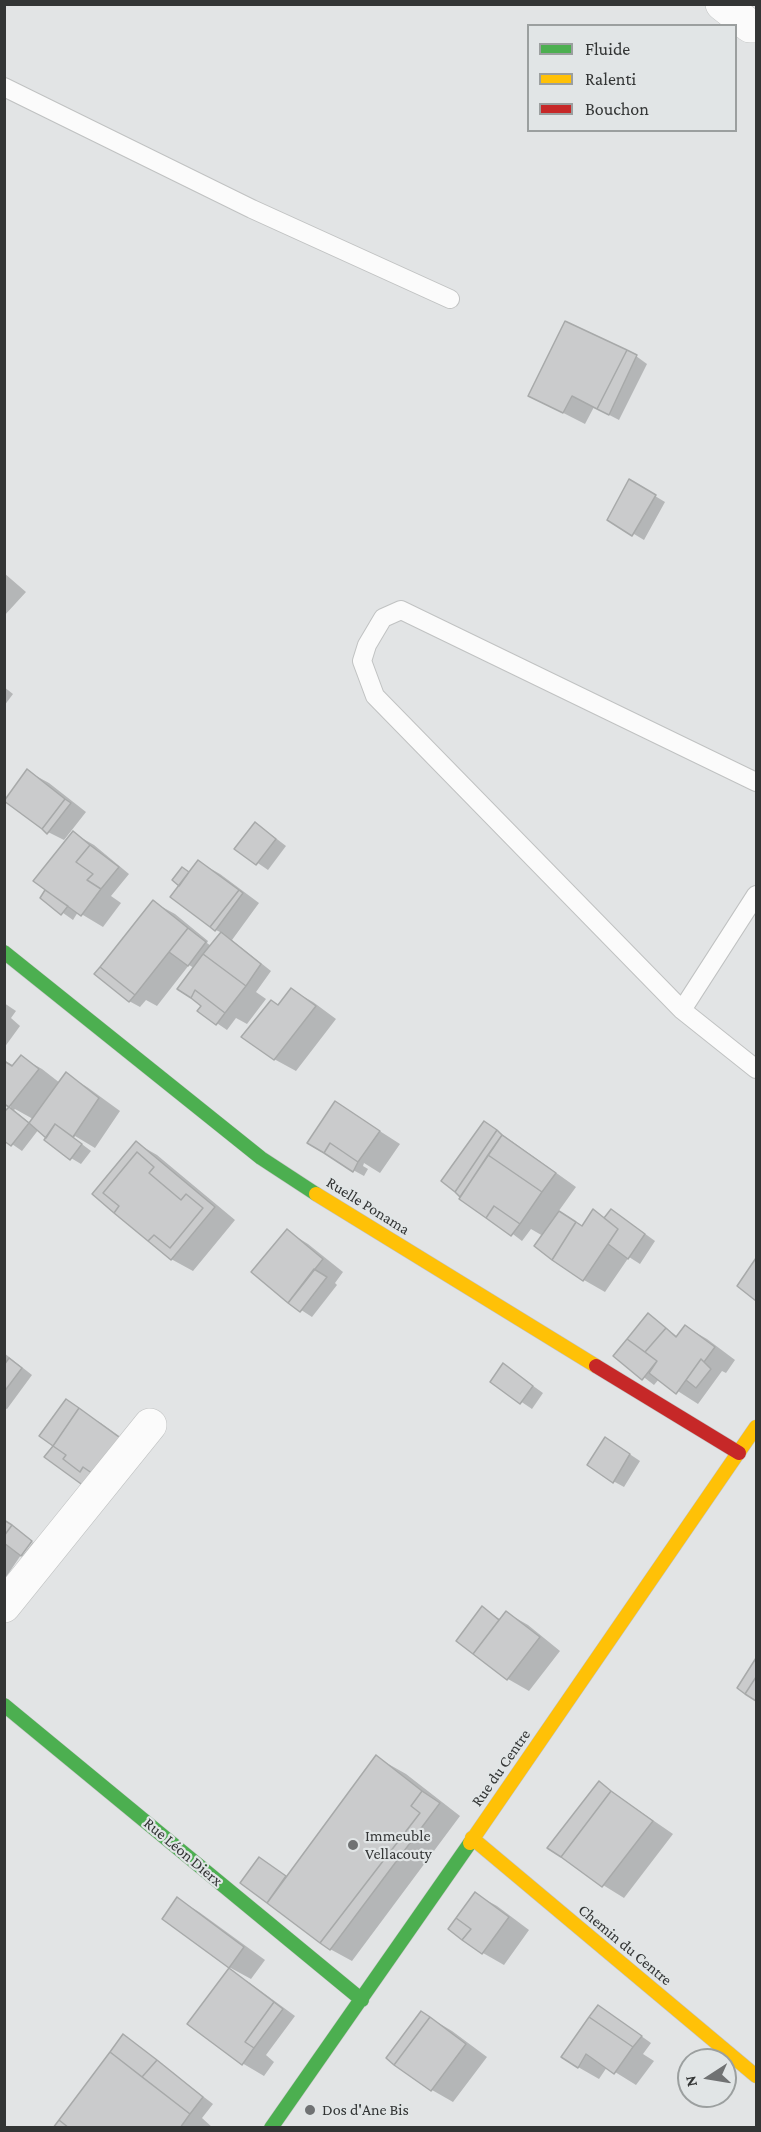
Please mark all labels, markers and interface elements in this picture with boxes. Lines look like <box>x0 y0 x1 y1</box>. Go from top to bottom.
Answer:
legend <box>527 24 737 132</box>
text: Fluide <box>585 39 630 59</box>
text: Ralenti <box>585 69 636 89</box>
text: Bouchon <box>585 99 649 119</box>
street label: Ruelle Ponama <box>323 1173 413 1239</box>
street label: Rue du Centre <box>467 1726 535 1810</box>
street label: Rue Léon Dierx <box>140 1814 226 1890</box>
place label: Immeuble Vellacouty <box>365 1826 432 1864</box>
marker: Immeuble Vellacouty <box>346 1838 360 1852</box>
street label: Chemin du Centre <box>574 1900 676 1990</box>
north arrow <box>677 2048 737 2108</box>
text: N <box>681 2074 700 2089</box>
place label: Dos d'Ane Bis <box>322 2100 409 2120</box>
marker: Dos d'Ane Bis <box>303 2103 317 2117</box>

